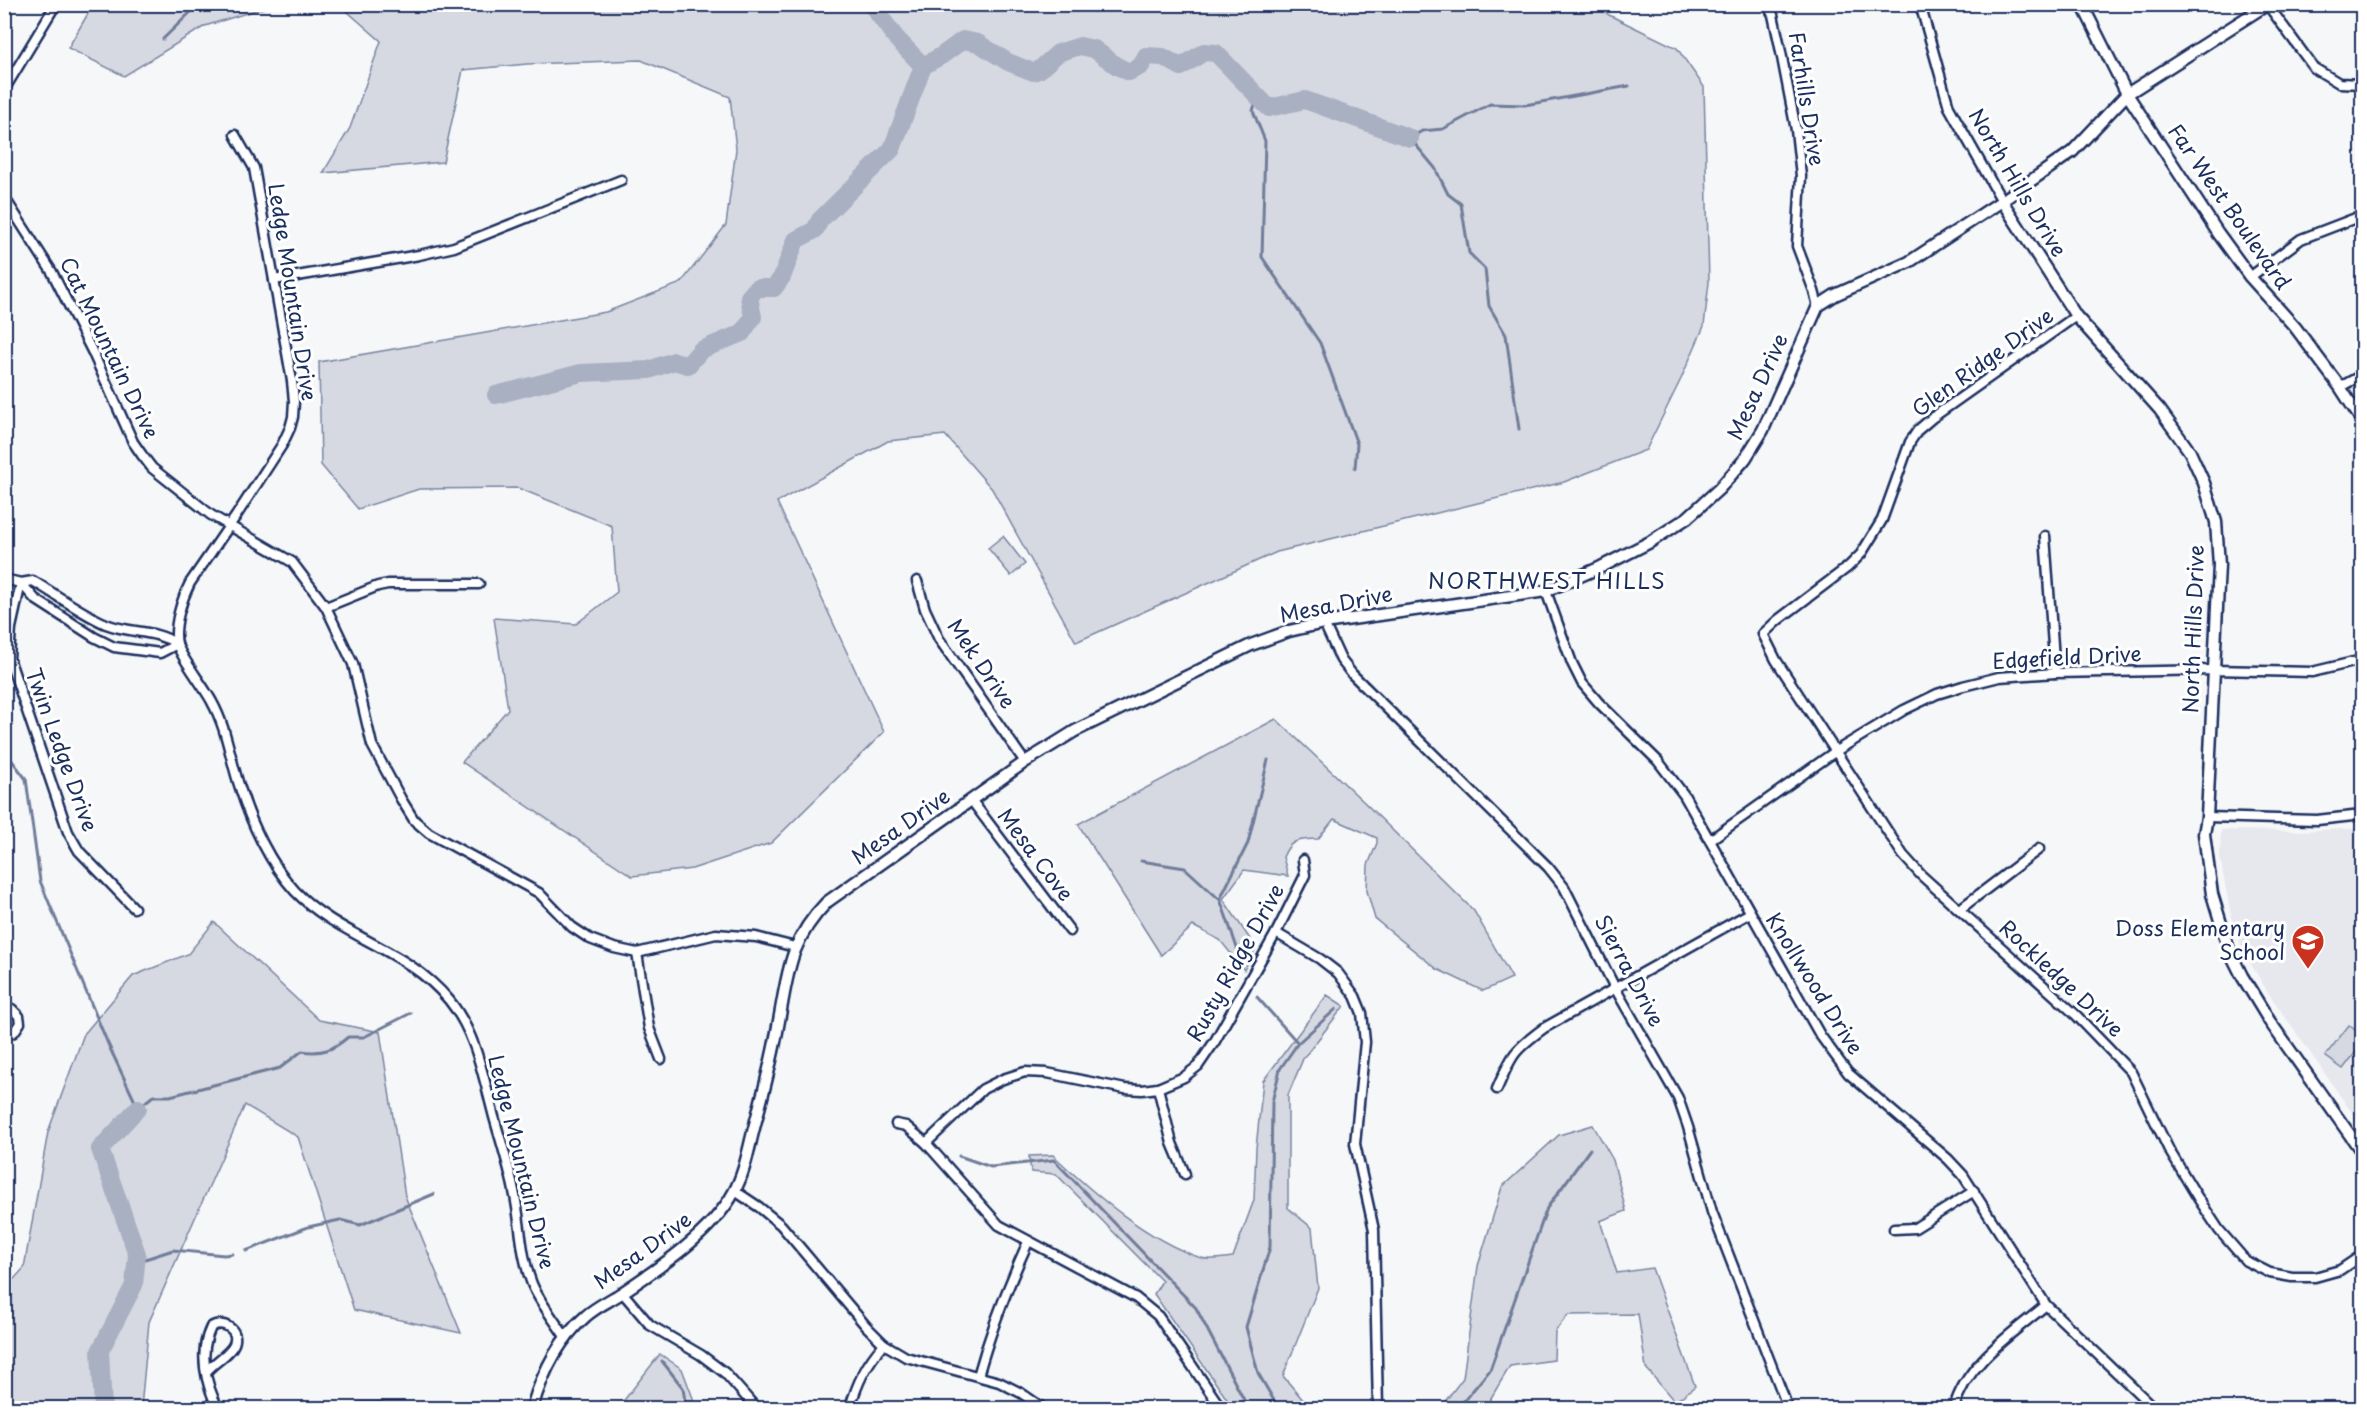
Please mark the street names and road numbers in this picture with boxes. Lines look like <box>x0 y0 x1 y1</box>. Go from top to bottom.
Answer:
street label: Farhills Drive <box>1782 29 1834 168</box>
street label: North Hills Drive <box>1962 102 2076 262</box>
street label: Far West Boulevard <box>2161 116 2300 296</box>
street label: Ledge Mountain Drive <box>261 181 327 403</box>
street label: Cat Mountain Drive <box>53 251 169 443</box>
street label: Glen Ridge Drive <box>1904 299 2059 424</box>
street label: Mesa Drive <box>1718 328 1795 445</box>
street label: North Hills Drive <box>2173 544 2211 714</box>
street label: Mesa Drive <box>1276 576 1395 630</box>
street label: Mek Drive <box>941 611 1025 714</box>
street label: Edgefield Drive <box>1991 636 2142 676</box>
street label: Twin Ledge Drive <box>18 663 107 836</box>
street label: Mesa Drive <box>844 779 956 871</box>
street label: Mesa Cove <box>991 800 1082 907</box>
street label: Rusty Ridge Drive <box>1177 877 1291 1047</box>
street label: Knollwood Drive <box>1759 906 1872 1060</box>
street label: Sierra Drive <box>1588 908 1674 1032</box>
street label: Rockledge Drive <box>1993 911 2132 1044</box>
street label: Ledge Mountain Drive <box>481 1051 565 1272</box>
street label: Mesa Drive <box>586 1203 697 1296</box>

